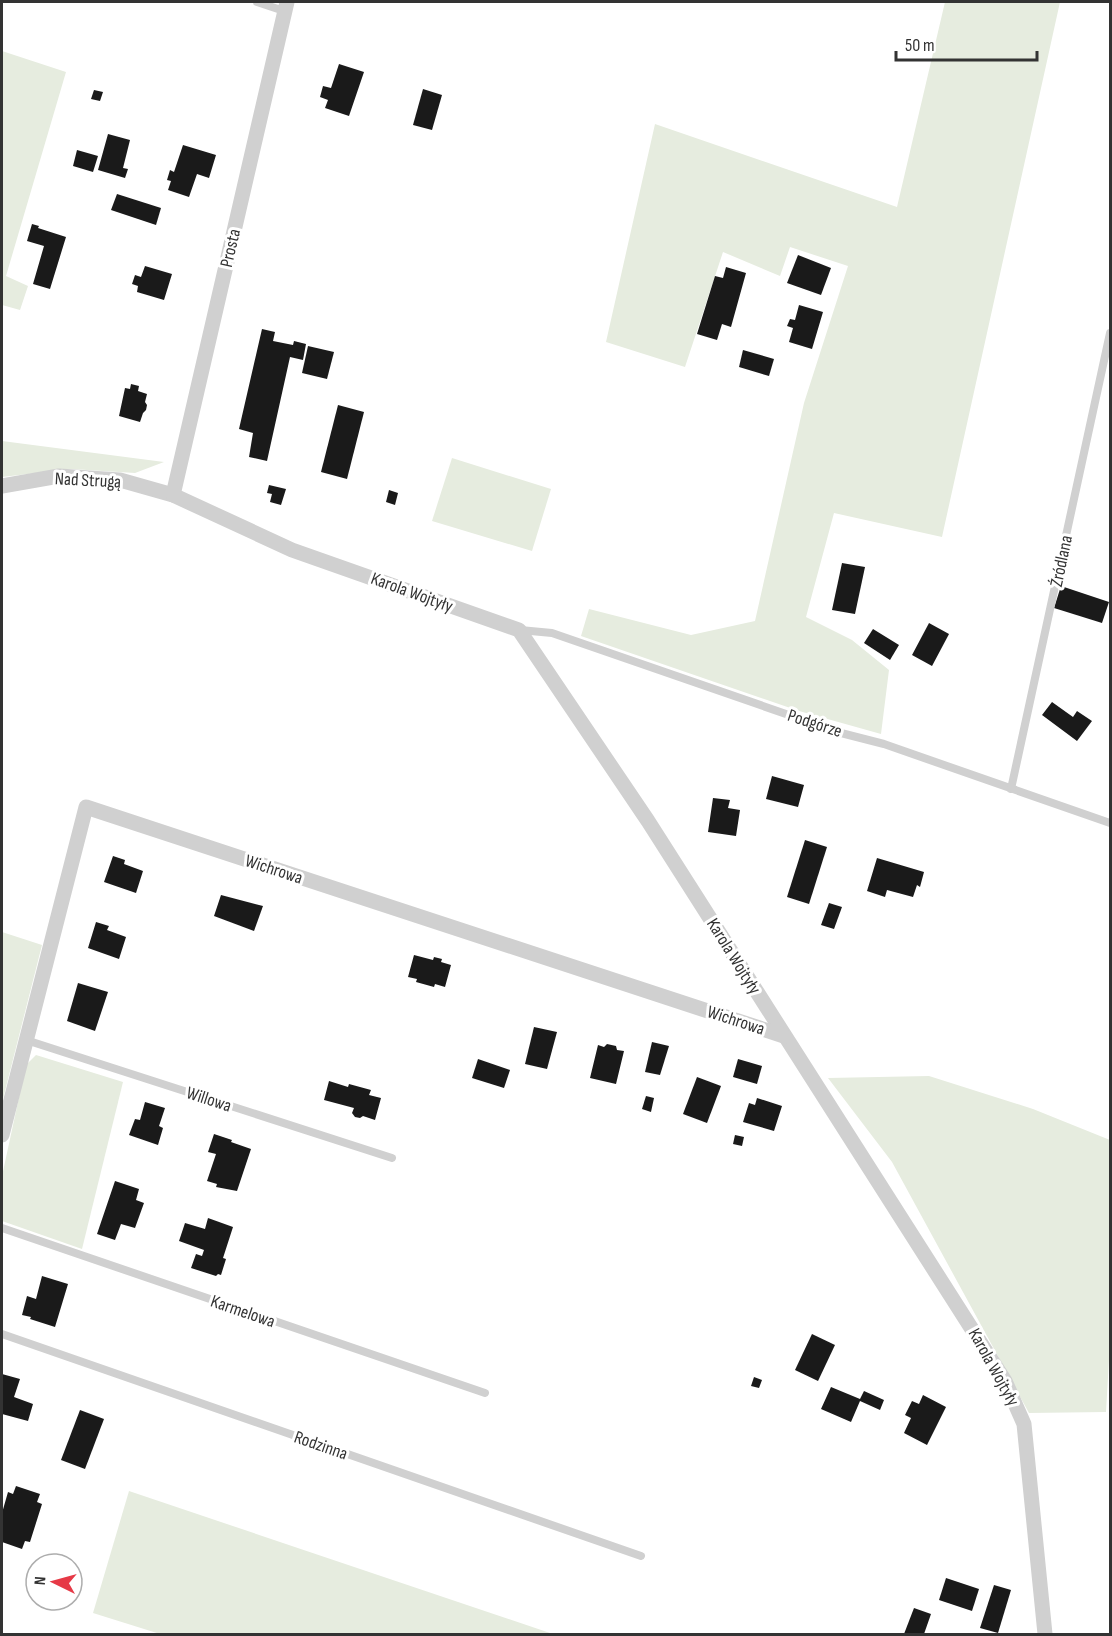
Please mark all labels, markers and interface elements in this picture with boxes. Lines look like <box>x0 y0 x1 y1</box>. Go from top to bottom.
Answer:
scale bar <box>896 24 1037 62</box>
text: 50 m <box>905 35 935 56</box>
street label: Prosta <box>216 227 245 269</box>
street label: Nad Strugą <box>54 468 122 493</box>
street label: Źródlana <box>1046 533 1077 589</box>
street label: Karola Wojtyły <box>368 568 456 617</box>
street label: Podgórze <box>785 705 845 742</box>
street label: Wichrowa <box>243 850 305 889</box>
street label: Karola Wojtyły <box>702 914 765 998</box>
street label: Wichrowa <box>705 1001 767 1040</box>
street label: Willowa <box>184 1082 234 1117</box>
street label: Karmelowa <box>208 1291 278 1332</box>
street label: Karola Wojtyły <box>964 1325 1024 1410</box>
street label: Rodzinna <box>291 1427 350 1464</box>
north arrow <box>24 1552 84 1612</box>
text: N <box>31 1576 50 1586</box>

